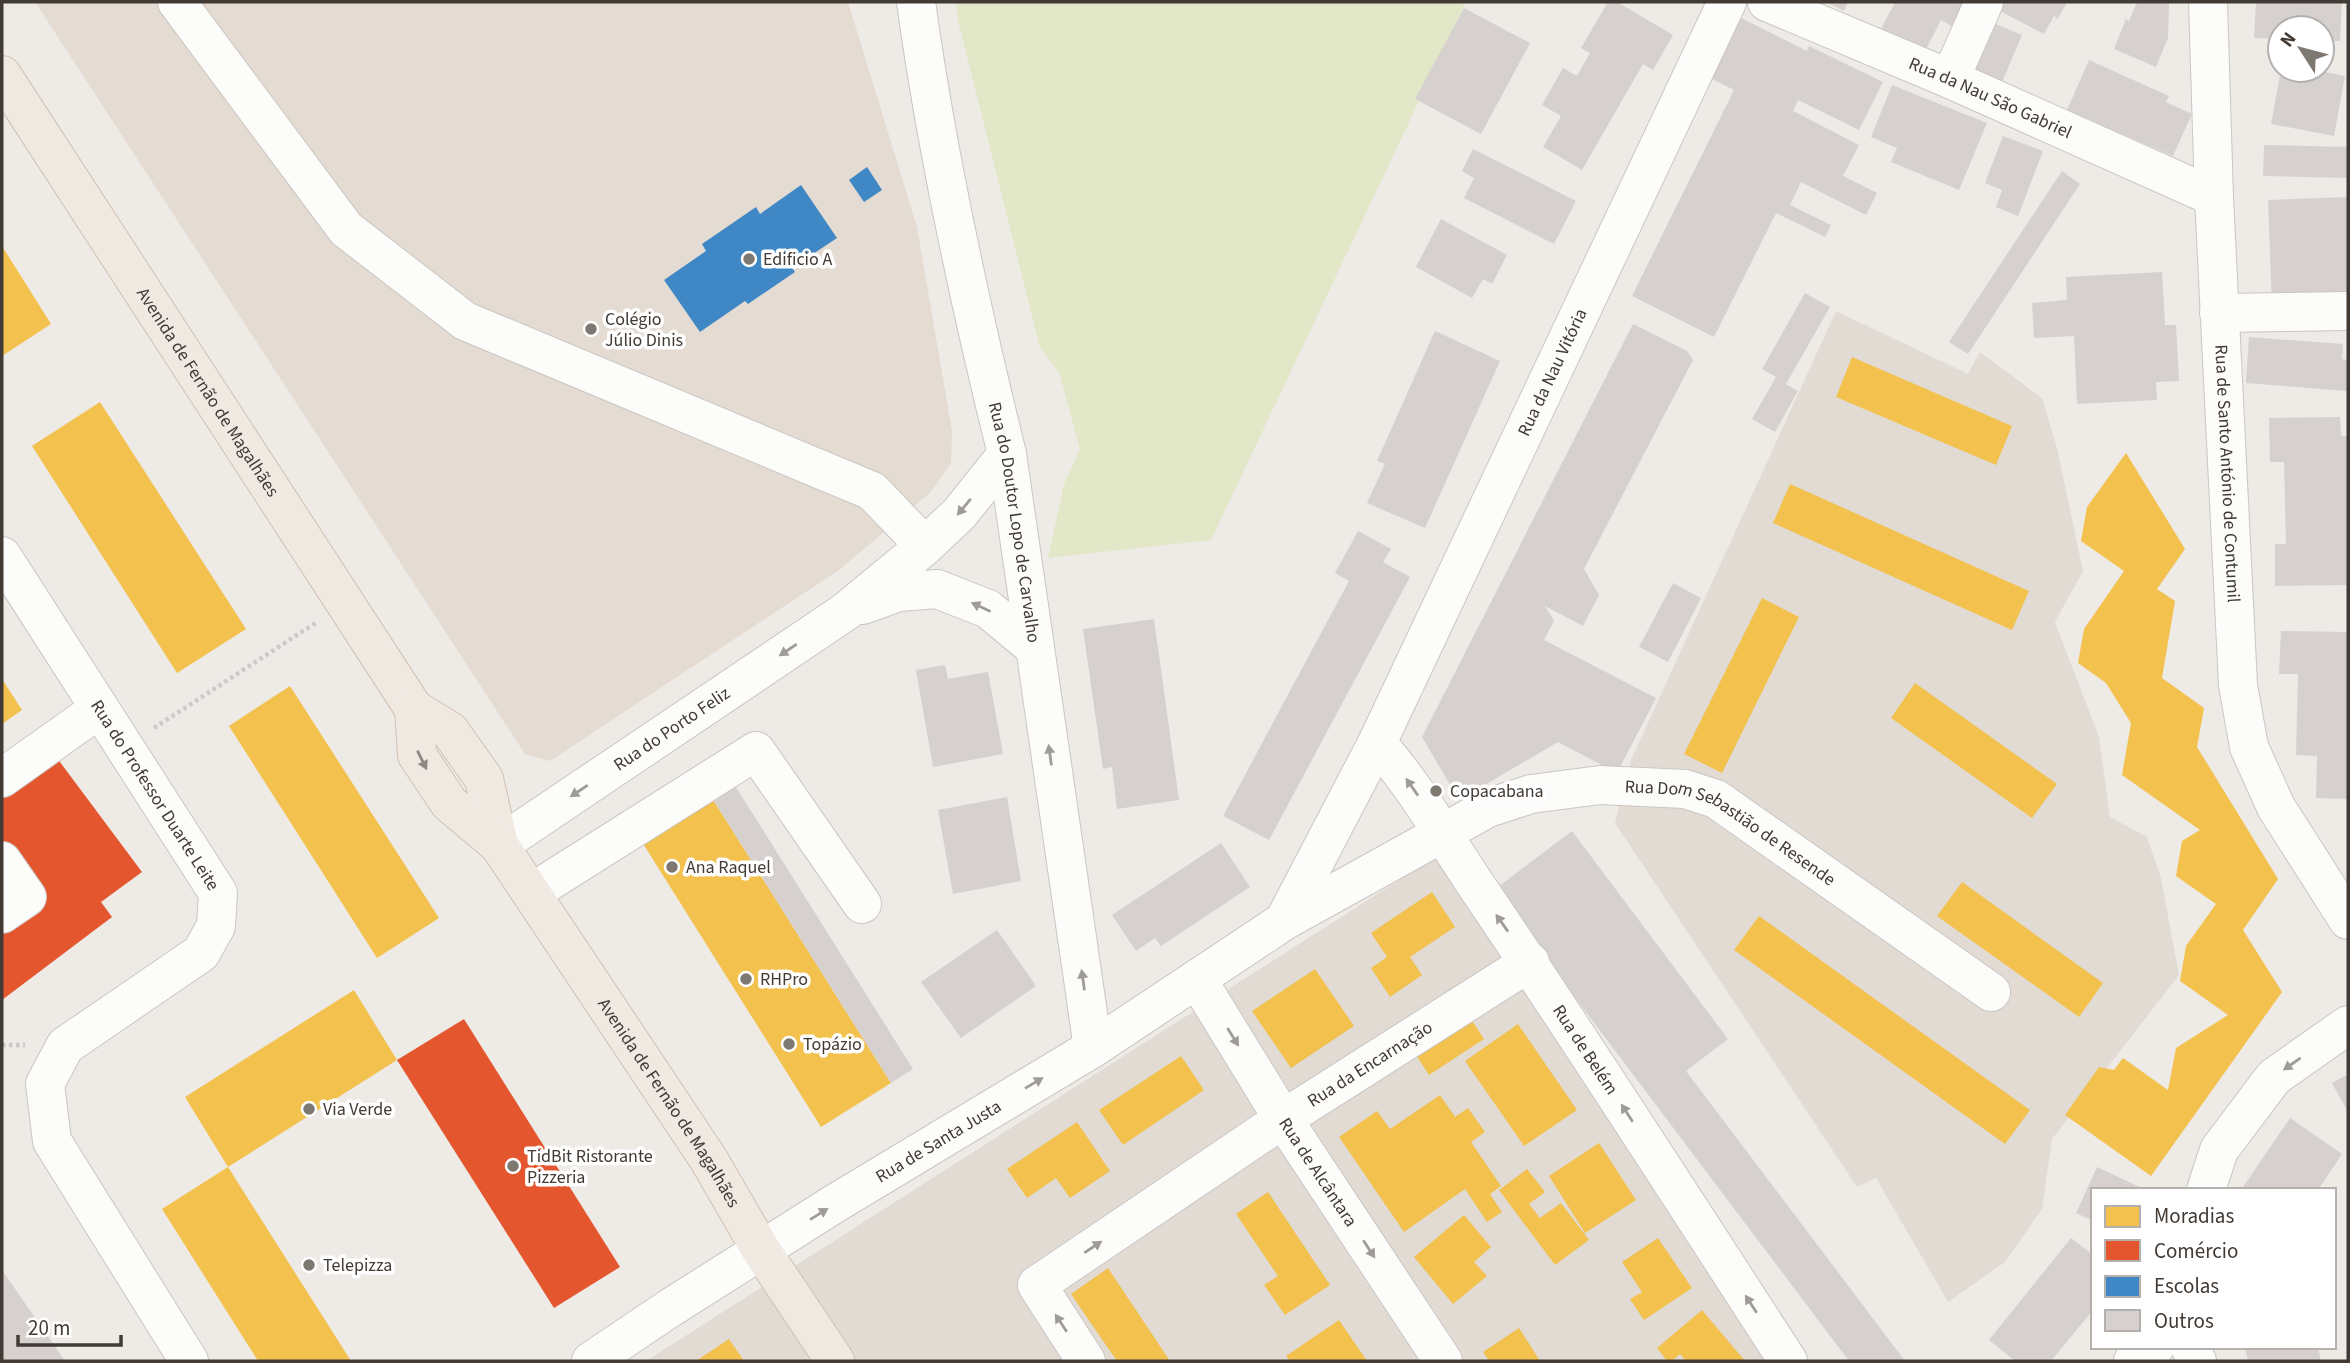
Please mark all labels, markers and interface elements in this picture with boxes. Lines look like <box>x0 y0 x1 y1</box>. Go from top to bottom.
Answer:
north arrow <box>2266 14 2336 84</box>
text: N <box>2274 27 2303 53</box>
street label: Rua da Nau São Gabriel <box>1905 51 2076 144</box>
place label: Edificio A <box>763 247 832 272</box>
marker: Edificio A <box>741 251 757 267</box>
street label: Avenida de Fernão de Magalhães <box>131 282 285 502</box>
street label: Rua da Nau Vitória <box>1511 304 1593 440</box>
place label: Colégio Júlio Dinis <box>605 307 683 353</box>
marker: Colégio Júlio Dinis <box>583 321 599 337</box>
street label: Rua de Santo António de Contumil <box>2209 344 2246 603</box>
street label: Rua do Doutor Lopo de Carvalho <box>982 399 1047 644</box>
one-way arrow <box>957 499 972 516</box>
one-way arrow <box>971 601 991 613</box>
one-way arrow <box>778 644 798 657</box>
street label: Rua do Porto Feliz <box>608 680 735 777</box>
street label: Rua do Professor Duarte Leite <box>85 695 226 895</box>
one-way arrow <box>1045 744 1056 766</box>
one-way arrow <box>416 749 428 770</box>
street label: Rua Dom Sebastião de Resende <box>1624 774 1841 892</box>
one-way arrow <box>1405 777 1418 797</box>
place label: Copacabana <box>1450 779 1544 804</box>
marker: Copacabana <box>1428 783 1444 799</box>
one-way arrow <box>570 784 588 798</box>
place label: Ana Raquel <box>686 855 771 880</box>
marker: Ana Raquel <box>664 859 680 875</box>
one-way arrow <box>1495 914 1509 932</box>
place label: RHPro <box>760 967 808 992</box>
one-way arrow <box>1078 969 1089 991</box>
marker: RHPro <box>738 971 754 987</box>
street label: Avenida de Fernão de Magalhães <box>592 993 746 1212</box>
street label: Rua de Belém <box>1547 1000 1624 1100</box>
street label: Rua da Encarnação <box>1302 1015 1437 1113</box>
one-way arrow <box>1226 1028 1239 1047</box>
place label: Topázio <box>803 1032 862 1057</box>
marker: Topázio <box>781 1036 797 1052</box>
one-way arrow <box>2283 1057 2301 1071</box>
one-way arrow <box>1025 1077 1044 1090</box>
street label: Rua de Santa Justa <box>871 1094 1006 1189</box>
place label: Via Verde <box>323 1097 392 1122</box>
marker: Via Verde <box>301 1101 317 1117</box>
one-way arrow <box>1620 1104 1634 1122</box>
street label: Rua de Alcântara <box>1273 1113 1363 1232</box>
place label: TidBit Ristorante Pizzeria <box>527 1144 653 1190</box>
marker: TidBit Ristorante Pizzeria <box>505 1158 521 1174</box>
legend <box>2091 1188 2336 1349</box>
text: Moradias <box>2154 1201 2234 1231</box>
one-way arrow <box>809 1207 829 1220</box>
text: Comércio <box>2154 1236 2238 1266</box>
one-way arrow <box>1084 1240 1102 1254</box>
one-way arrow <box>1362 1240 1375 1259</box>
place label: Telepizza <box>323 1253 392 1278</box>
marker: Telepizza <box>301 1257 317 1273</box>
text: Escolas <box>2154 1271 2219 1301</box>
one-way arrow <box>1744 1294 1757 1314</box>
scale bar <box>18 1304 121 1348</box>
text: Outros <box>2154 1306 2214 1336</box>
text: 20 m <box>28 1313 70 1343</box>
one-way arrow <box>1055 1314 1068 1333</box>

